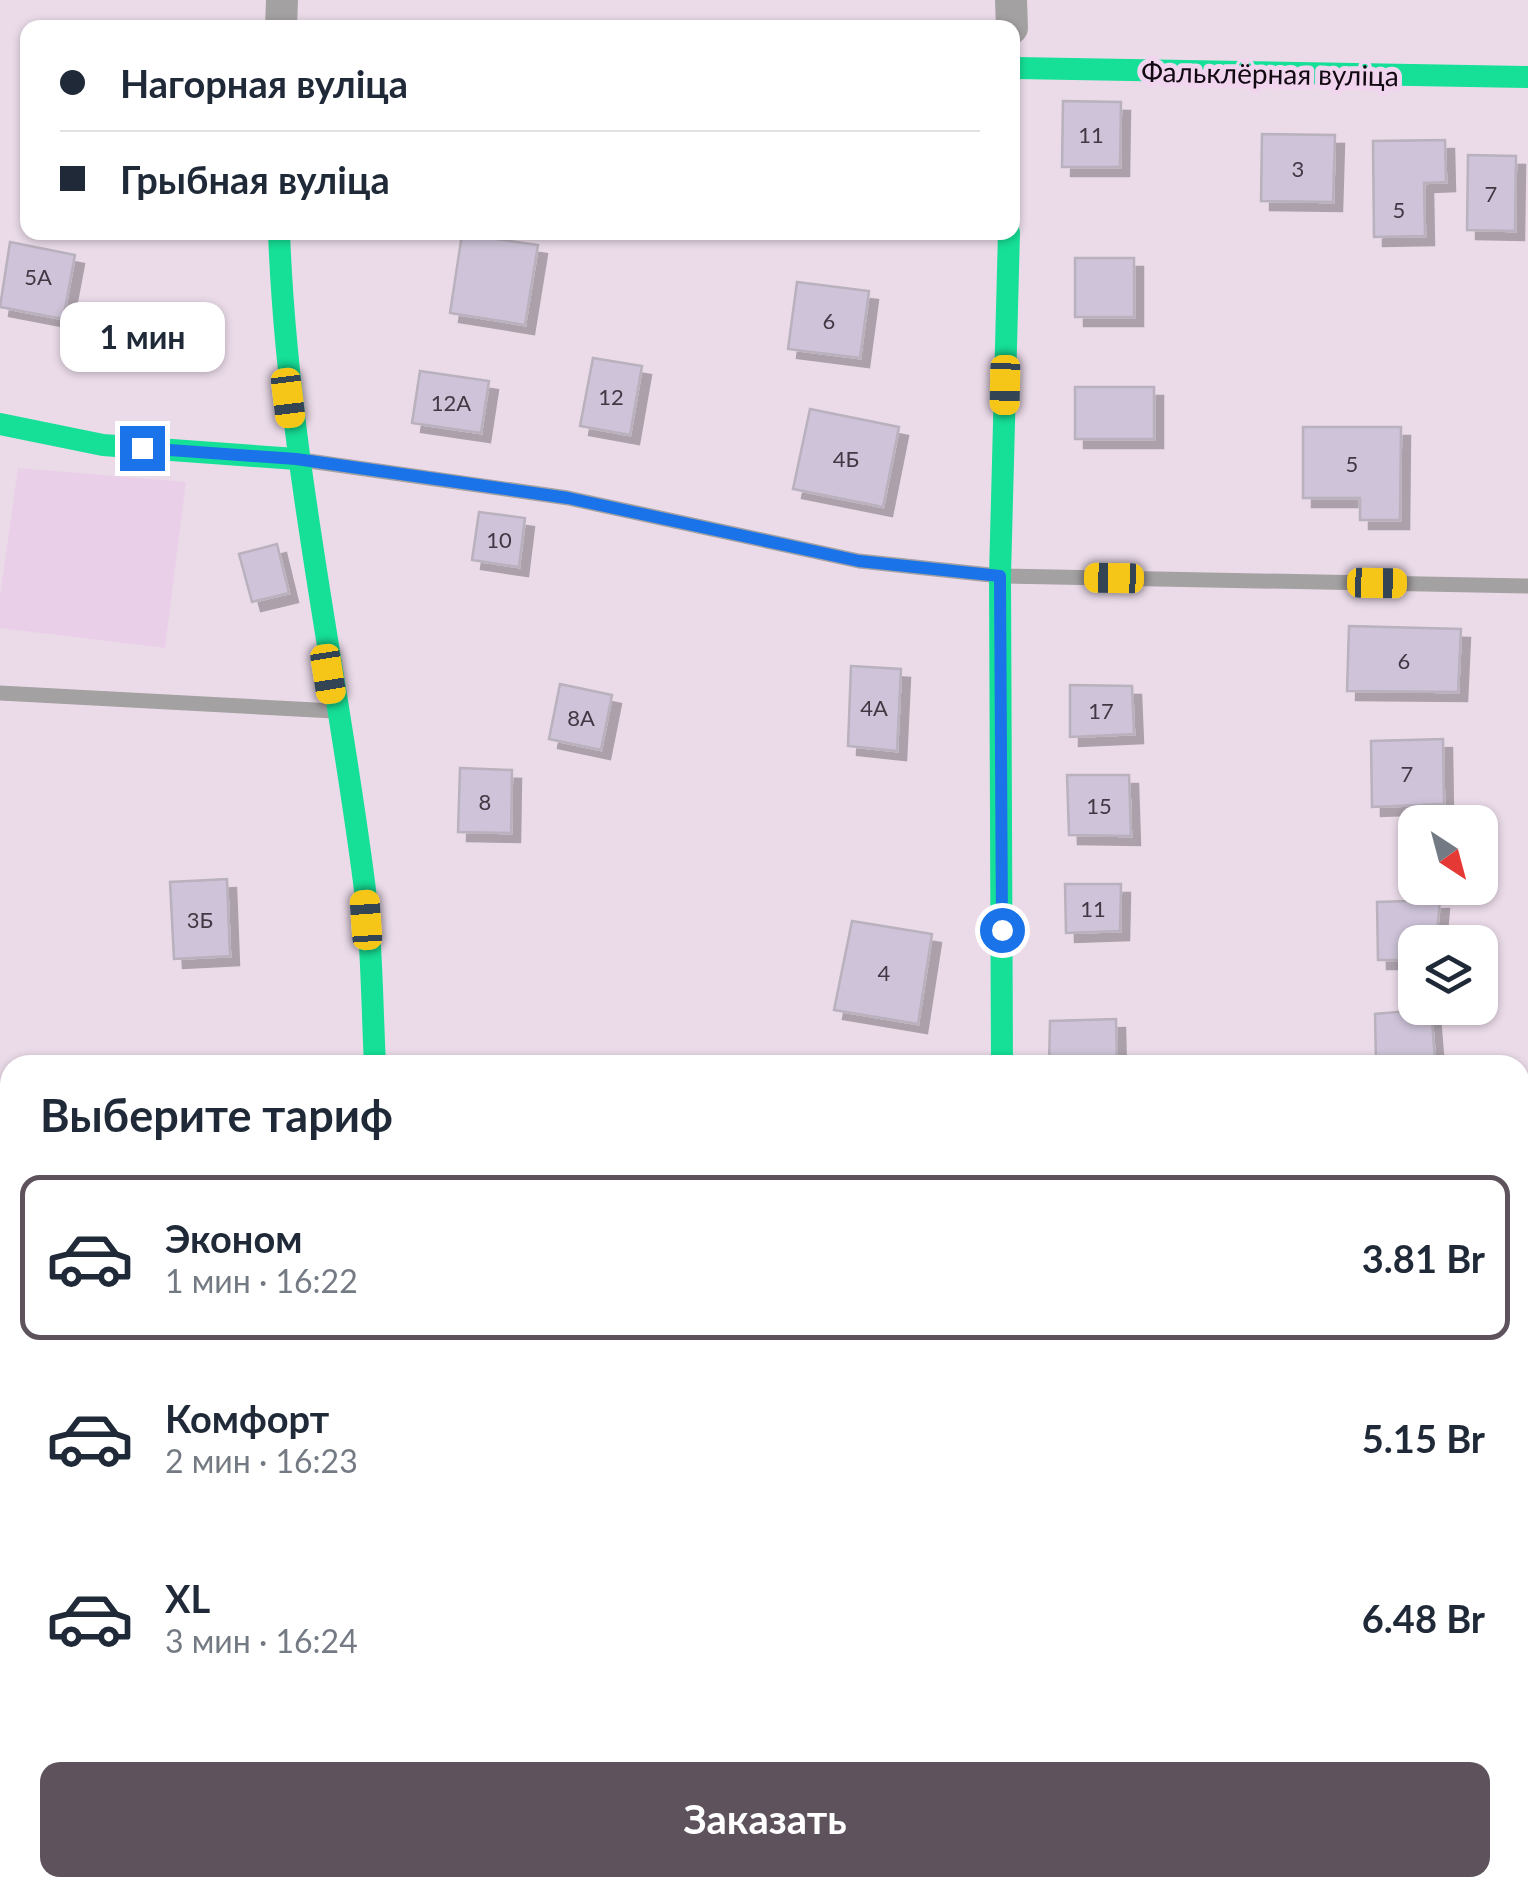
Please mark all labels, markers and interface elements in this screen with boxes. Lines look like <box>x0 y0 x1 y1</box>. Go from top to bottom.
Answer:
street label: Фальклёрная вуліца <box>1141 54 1399 92</box>
text: Нагорная вуліца <box>120 60 408 106</box>
house number: 11 <box>1078 121 1104 148</box>
house number: 3 <box>1292 155 1304 182</box>
text: Грыбная вуліца <box>120 156 390 202</box>
house number: 7 <box>1485 180 1497 207</box>
house number: 5 <box>1393 196 1405 223</box>
house number: 5А <box>24 263 52 290</box>
callout: 1 мин <box>59 303 224 373</box>
house number: 6 <box>823 307 835 334</box>
text: 1 мин <box>99 317 186 356</box>
car <box>989 355 1021 415</box>
car <box>269 366 307 430</box>
house number: 12 <box>598 383 624 410</box>
house number: 12А <box>431 389 471 416</box>
route end <box>120 426 165 471</box>
house number: 4Б <box>833 445 859 472</box>
house number: 5 <box>1346 450 1358 477</box>
house number: 10 <box>486 526 512 553</box>
car <box>1084 562 1144 594</box>
car <box>1347 567 1407 599</box>
car <box>308 642 348 706</box>
house number: 6 <box>1398 647 1410 674</box>
house number: 4А <box>860 694 888 721</box>
house number: 17 <box>1088 697 1114 724</box>
house number: 8А <box>567 704 595 731</box>
house number: 7 <box>1401 760 1413 787</box>
house number: 8 <box>479 788 491 815</box>
house number: 15 <box>1086 792 1112 819</box>
north arrow <box>1398 805 1498 905</box>
map controls <box>1398 805 1498 1025</box>
car <box>349 889 383 951</box>
house number: 11 <box>1080 895 1106 922</box>
house number: 3Б <box>187 906 213 933</box>
route start <box>980 908 1025 953</box>
button: layers <box>1398 925 1498 1025</box>
house number: 4 <box>878 959 891 986</box>
text: Выберите тариф <box>40 1088 393 1142</box>
icon: car <box>45 1213 135 1303</box>
text: Эконом <box>165 1215 303 1261</box>
text: 3.81 Br <box>1362 1235 1485 1281</box>
text: 1 мин · 16:22 <box>165 1261 358 1300</box>
icon: car <box>45 1393 135 1483</box>
text: Комфорт <box>165 1395 329 1441</box>
text: 5.15 Br <box>1362 1415 1485 1461</box>
text: 2 мин · 16:23 <box>165 1441 358 1480</box>
icon: car <box>45 1573 135 1663</box>
text: XL <box>165 1575 210 1621</box>
text: 6.48 Br <box>1362 1595 1485 1641</box>
text: 3 мин · 16:24 <box>165 1621 358 1660</box>
button: Заказать <box>40 1762 1490 1877</box>

